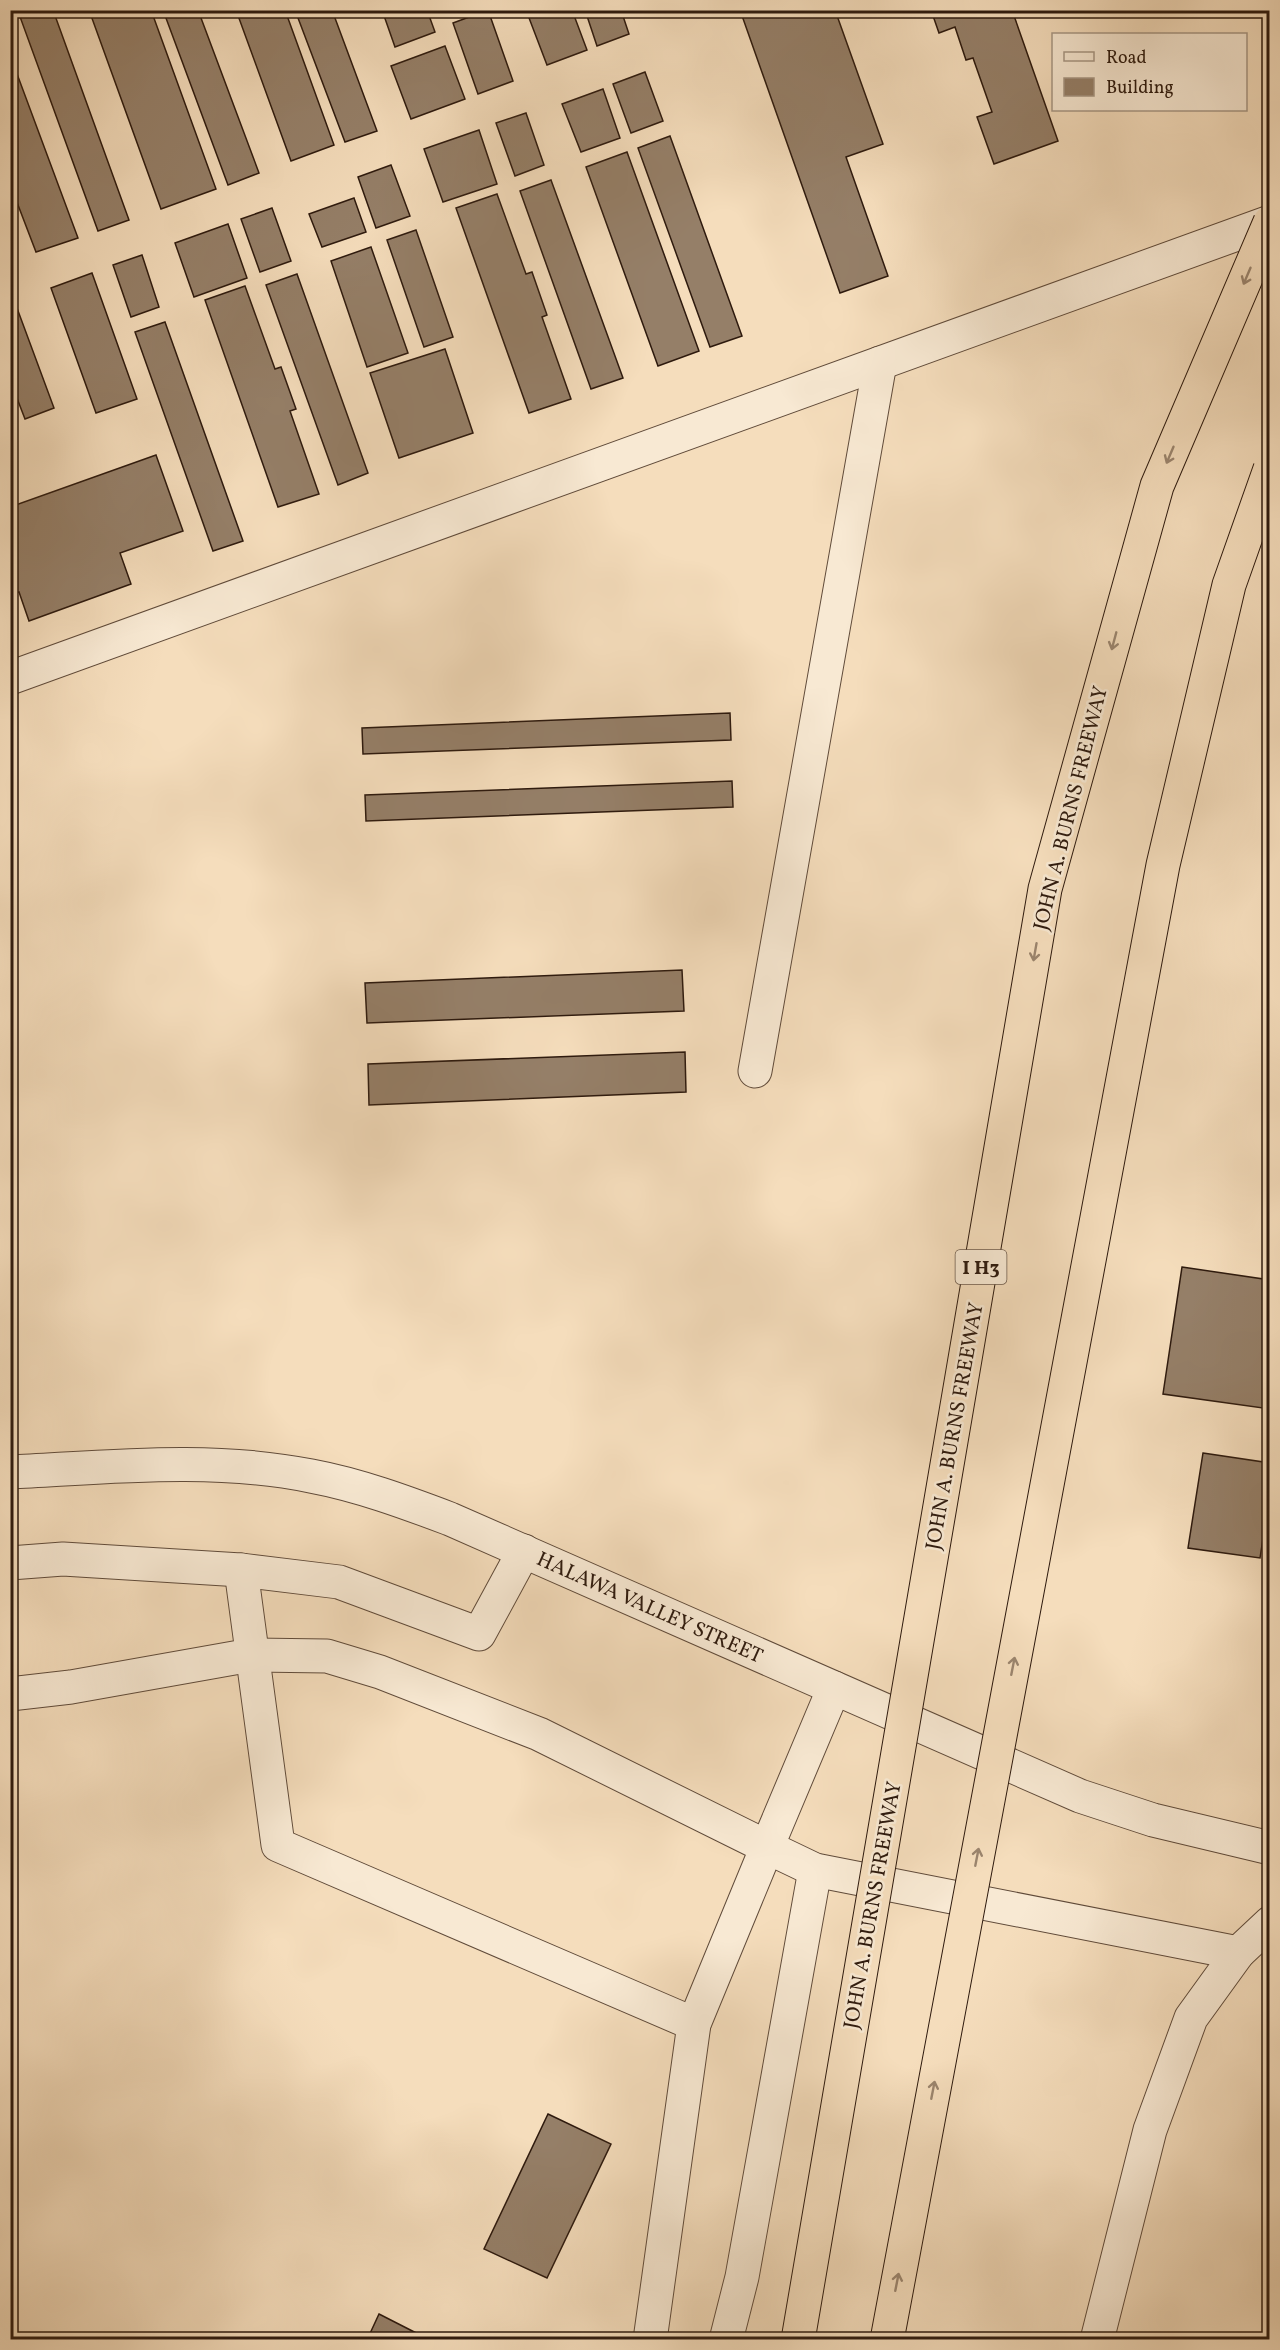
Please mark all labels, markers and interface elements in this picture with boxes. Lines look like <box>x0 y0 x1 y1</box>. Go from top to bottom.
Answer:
legend <box>1052 33 1247 111</box>
text: Road <box>1106 46 1147 71</box>
text: Building <box>1106 76 1174 101</box>
one-way arrow <box>1240 266 1252 284</box>
one-way arrow <box>1164 445 1175 464</box>
one-way arrow <box>1108 632 1119 651</box>
street label: JOHN A. BURNS FREEWAY <box>1027 683 1116 934</box>
one-way arrow <box>1029 942 1040 962</box>
road number: I H3 <box>956 1250 1006 1284</box>
street label: JOHN A. BURNS FREEWAY <box>919 1300 992 1552</box>
street label: HALAWA VALLEY STREET <box>532 1545 767 1671</box>
one-way arrow <box>1008 1656 1019 1676</box>
street label: JOHN A. BURNS FREEWAY <box>837 1779 910 2031</box>
one-way arrow <box>972 1848 983 1868</box>
one-way arrow <box>928 2081 939 2101</box>
one-way arrow <box>892 2273 903 2292</box>

